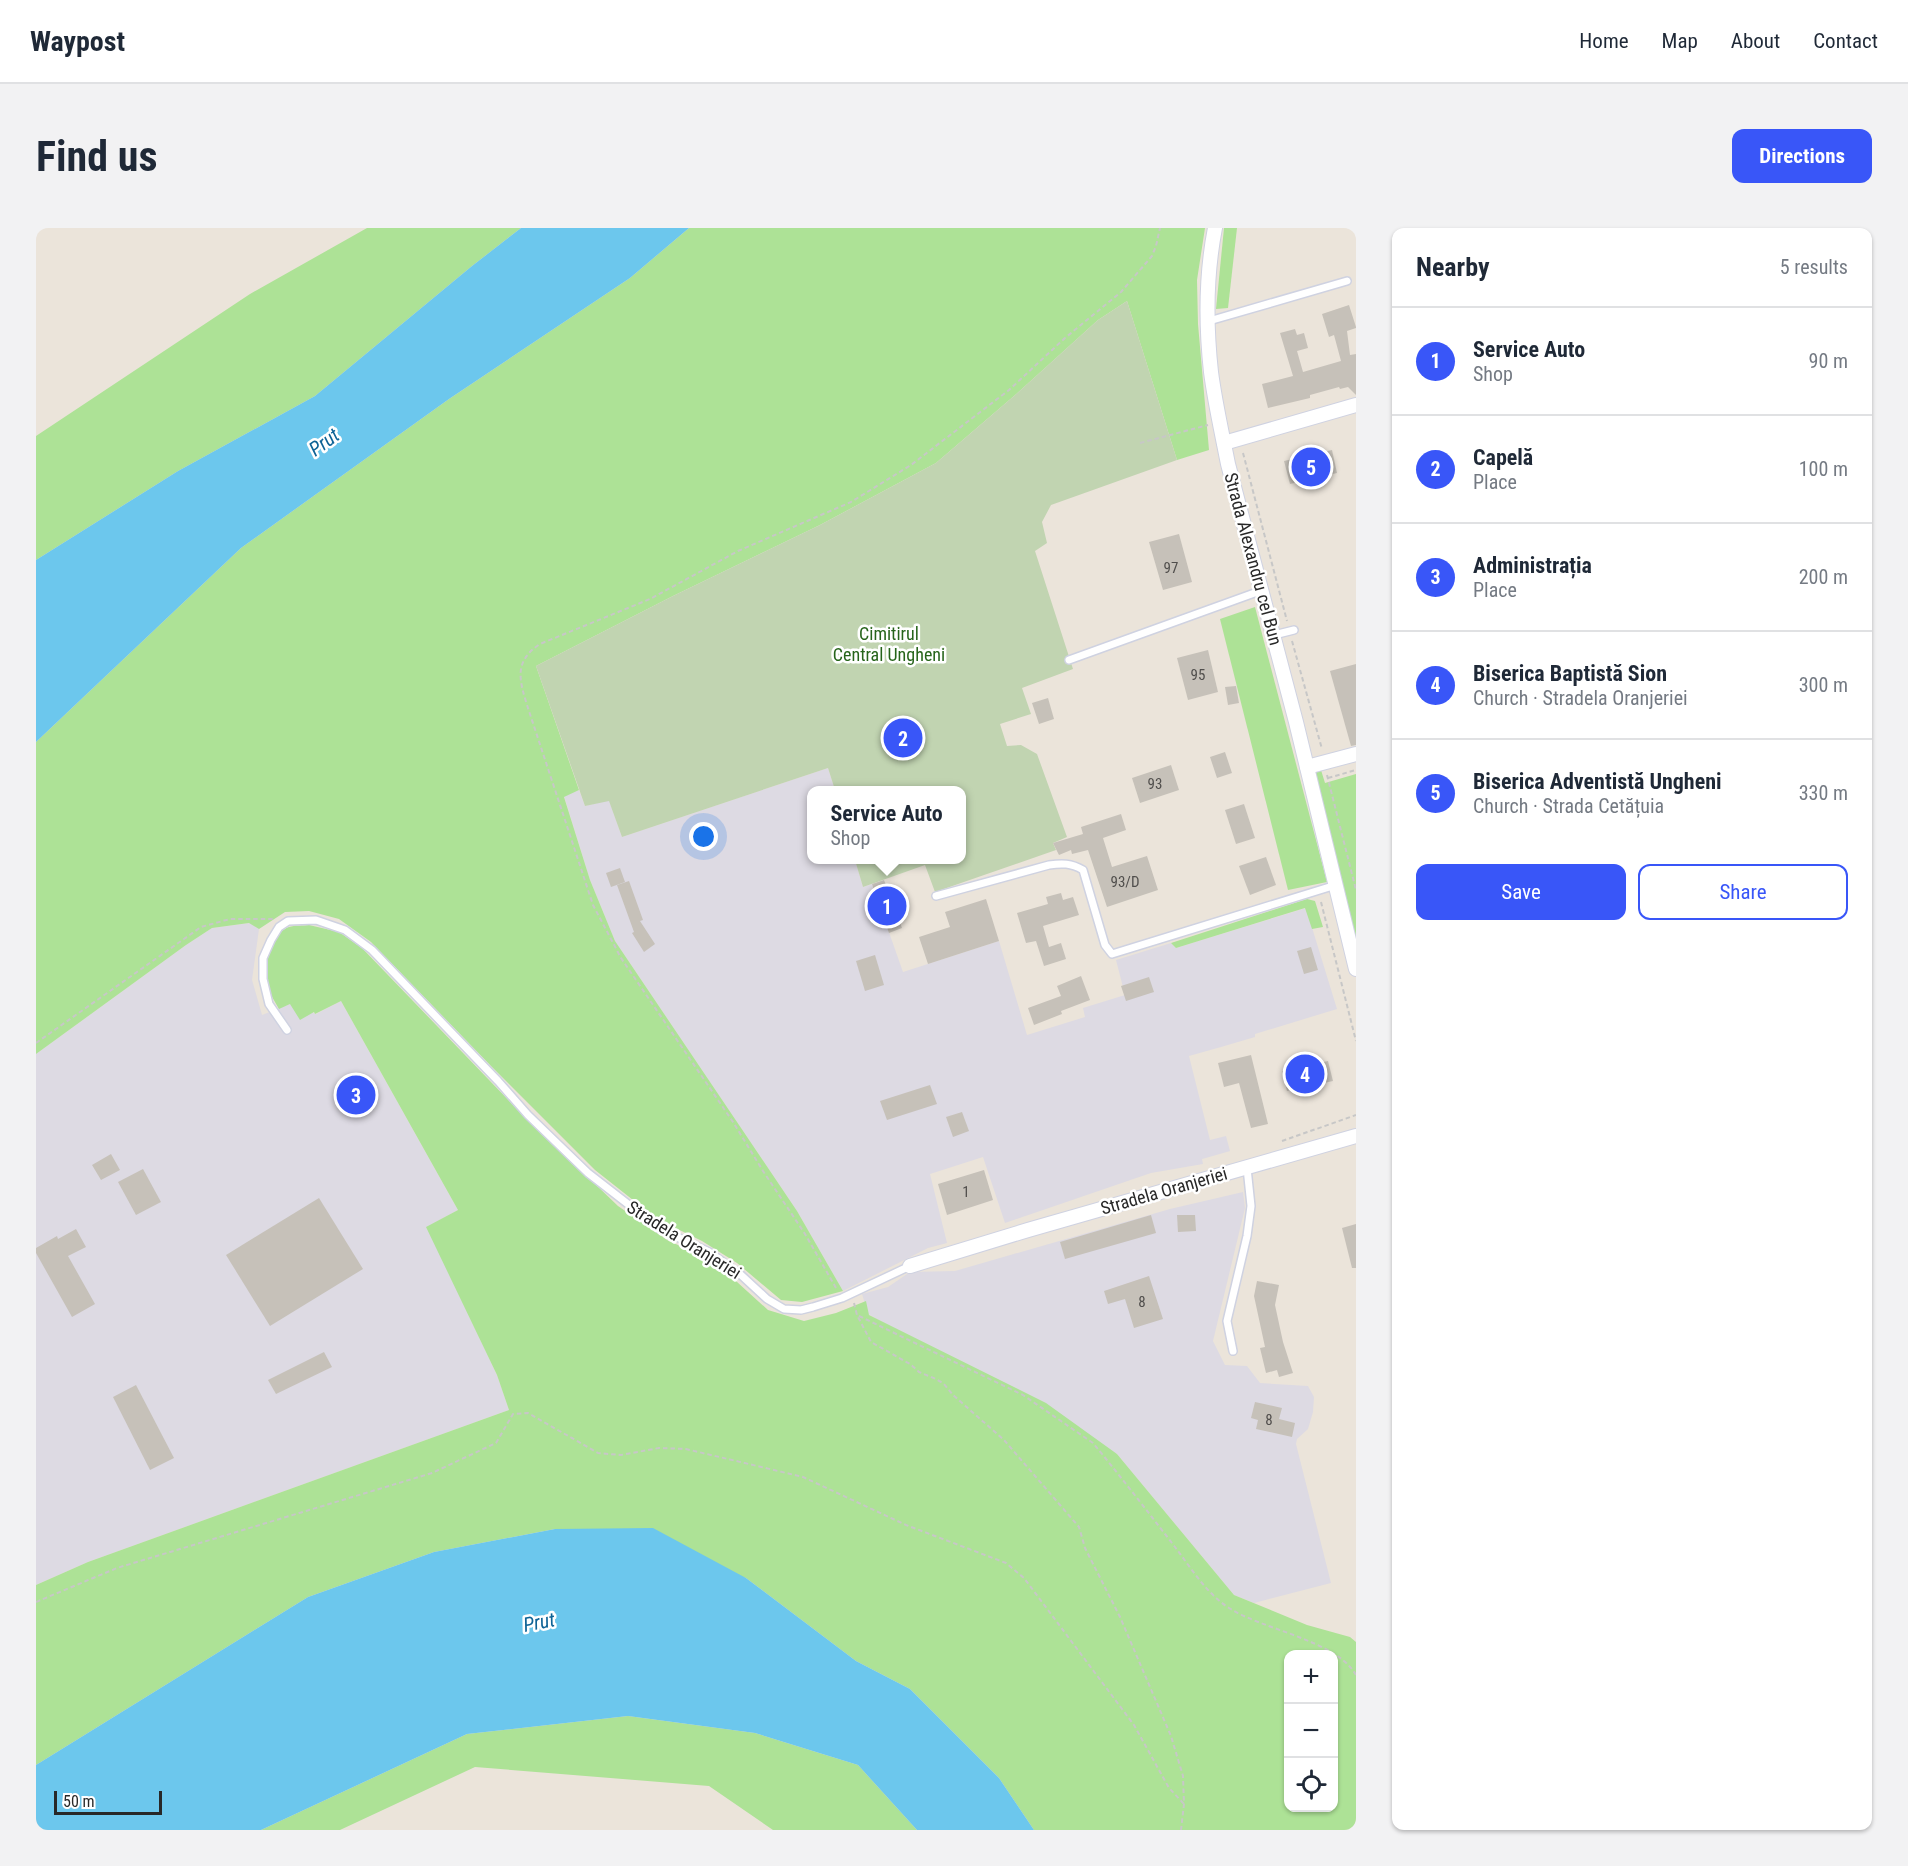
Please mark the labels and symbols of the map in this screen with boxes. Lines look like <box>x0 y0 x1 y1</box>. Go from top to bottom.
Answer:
water label: Prut <box>304 423 344 461</box>
pin: 5 <box>1292 444 1330 490</box>
street label: Strada Alexandru cel Bun <box>1220 470 1287 647</box>
house number: 97 <box>1164 559 1178 577</box>
park label: Cimitirul Central Ungheni <box>833 623 945 665</box>
house number: 95 <box>1191 666 1205 684</box>
pin: 2 <box>884 716 922 760</box>
house number: 93 <box>1148 775 1162 793</box>
your location <box>689 822 718 851</box>
house number: 93/D <box>1111 873 1139 891</box>
pin: 1 <box>868 884 906 928</box>
pin: 4 <box>1286 1052 1324 1096</box>
pin: 3 <box>336 1072 376 1118</box>
street label: Stradela Oranjeriei <box>1098 1162 1230 1219</box>
house number: 1 <box>962 1183 970 1201</box>
street label: Stradela Oranjeriei <box>623 1196 745 1283</box>
house number: 8 <box>1138 1293 1146 1311</box>
house number: 8 <box>1265 1411 1273 1429</box>
water label: Prut <box>521 1607 557 1637</box>
scale bar <box>54 1788 162 1816</box>

